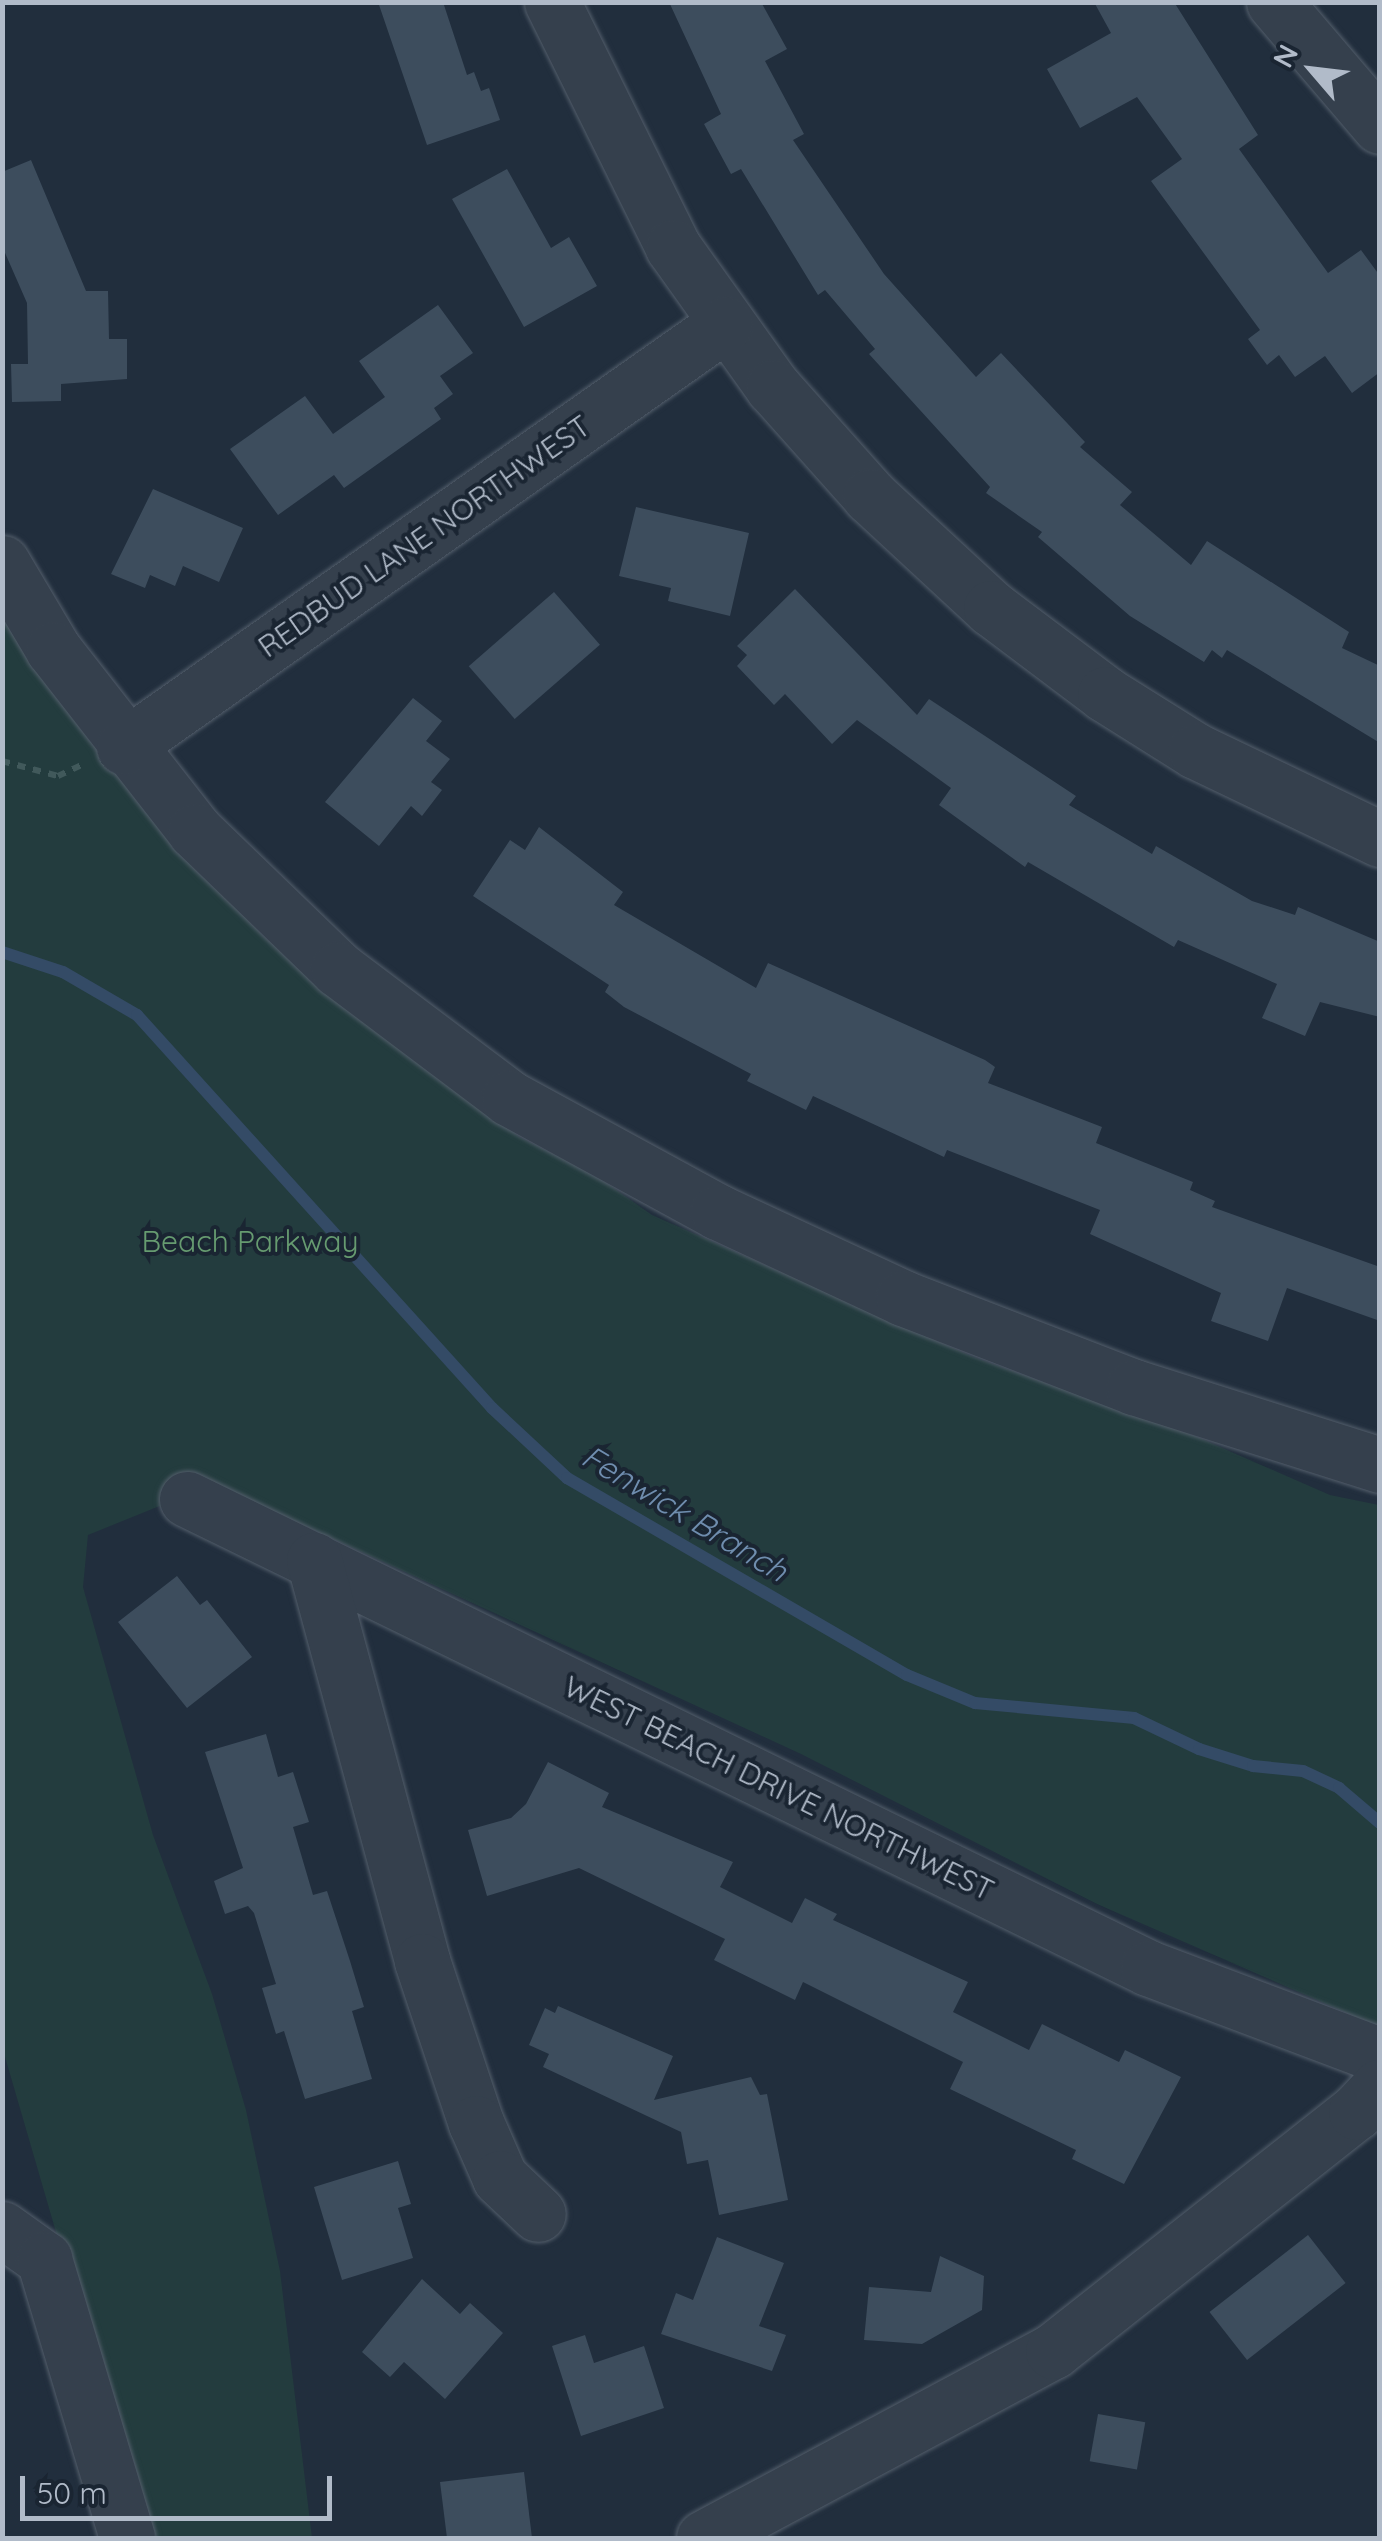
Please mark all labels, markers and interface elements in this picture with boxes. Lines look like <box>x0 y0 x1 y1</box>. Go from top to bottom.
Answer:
north arrow <box>1262 20 1362 120</box>
text: N <box>1265 38 1305 73</box>
street label: REDBUD LANE NORTHWEST <box>251 407 597 665</box>
park label: Beach Parkway <box>142 1223 358 1259</box>
water label: Fenwick Branch <box>575 1437 795 1589</box>
street label: WEST BEACH DRIVE NORTHWEST <box>558 1668 1000 1908</box>
scale bar <box>25 2456 338 2518</box>
text: 50 m <box>37 2474 107 2512</box>

